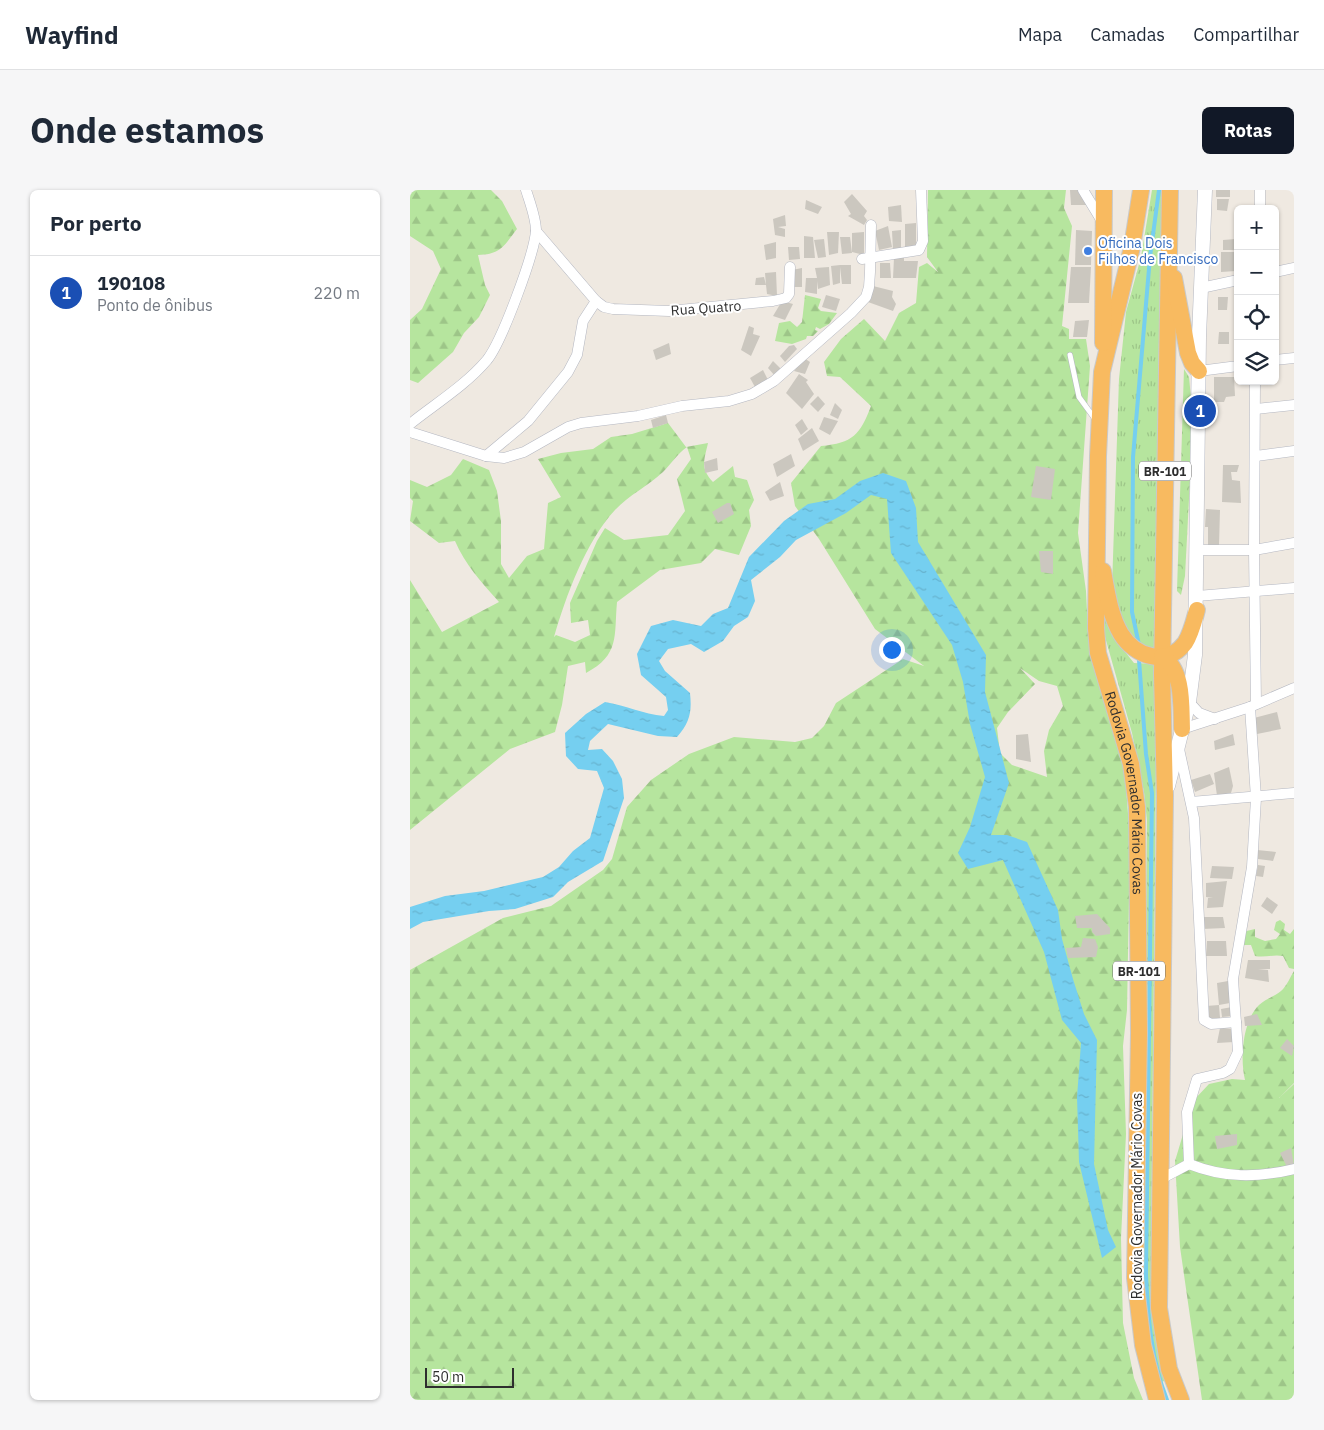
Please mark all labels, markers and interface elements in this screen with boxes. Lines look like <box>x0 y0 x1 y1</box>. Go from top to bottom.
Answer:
text: Wayfind <box>25 19 118 51</box>
text: Mapa <box>1018 23 1062 46</box>
text: Camadas <box>1090 23 1165 46</box>
text: Compartilhar <box>1193 23 1299 46</box>
text: Onde estamos <box>30 107 264 153</box>
button: Rotas <box>1202 107 1294 154</box>
map controls <box>1234 205 1279 385</box>
button: + <box>1234 205 1279 250</box>
text: Por perto <box>50 209 142 237</box>
place label: Oficina Dois Filhos de Francisco <box>1098 234 1219 268</box>
marker: Oficina Dois Filhos de Francisco <box>1082 245 1094 257</box>
button: − <box>1234 250 1279 295</box>
text: 190108 <box>97 271 165 295</box>
text: 1 <box>61 283 71 303</box>
text: 220 m <box>313 283 360 303</box>
text: Ponto de ônibus <box>97 295 213 315</box>
button: locate <box>1234 295 1279 340</box>
street label: Rua Quatro <box>670 297 742 319</box>
button: layers <box>1234 340 1279 385</box>
pin: 1 <box>1184 392 1216 430</box>
road number: BR-101 <box>1139 462 1191 480</box>
your location <box>879 637 905 663</box>
street label: Rodovia Governador Mário Covas <box>1101 689 1147 895</box>
road number: BR-101 <box>1113 961 1165 980</box>
street label: Rodovia Governador Mário Covas <box>1128 1093 1146 1299</box>
scale bar <box>425 1365 514 1388</box>
text: 50 m <box>432 1368 464 1386</box>

